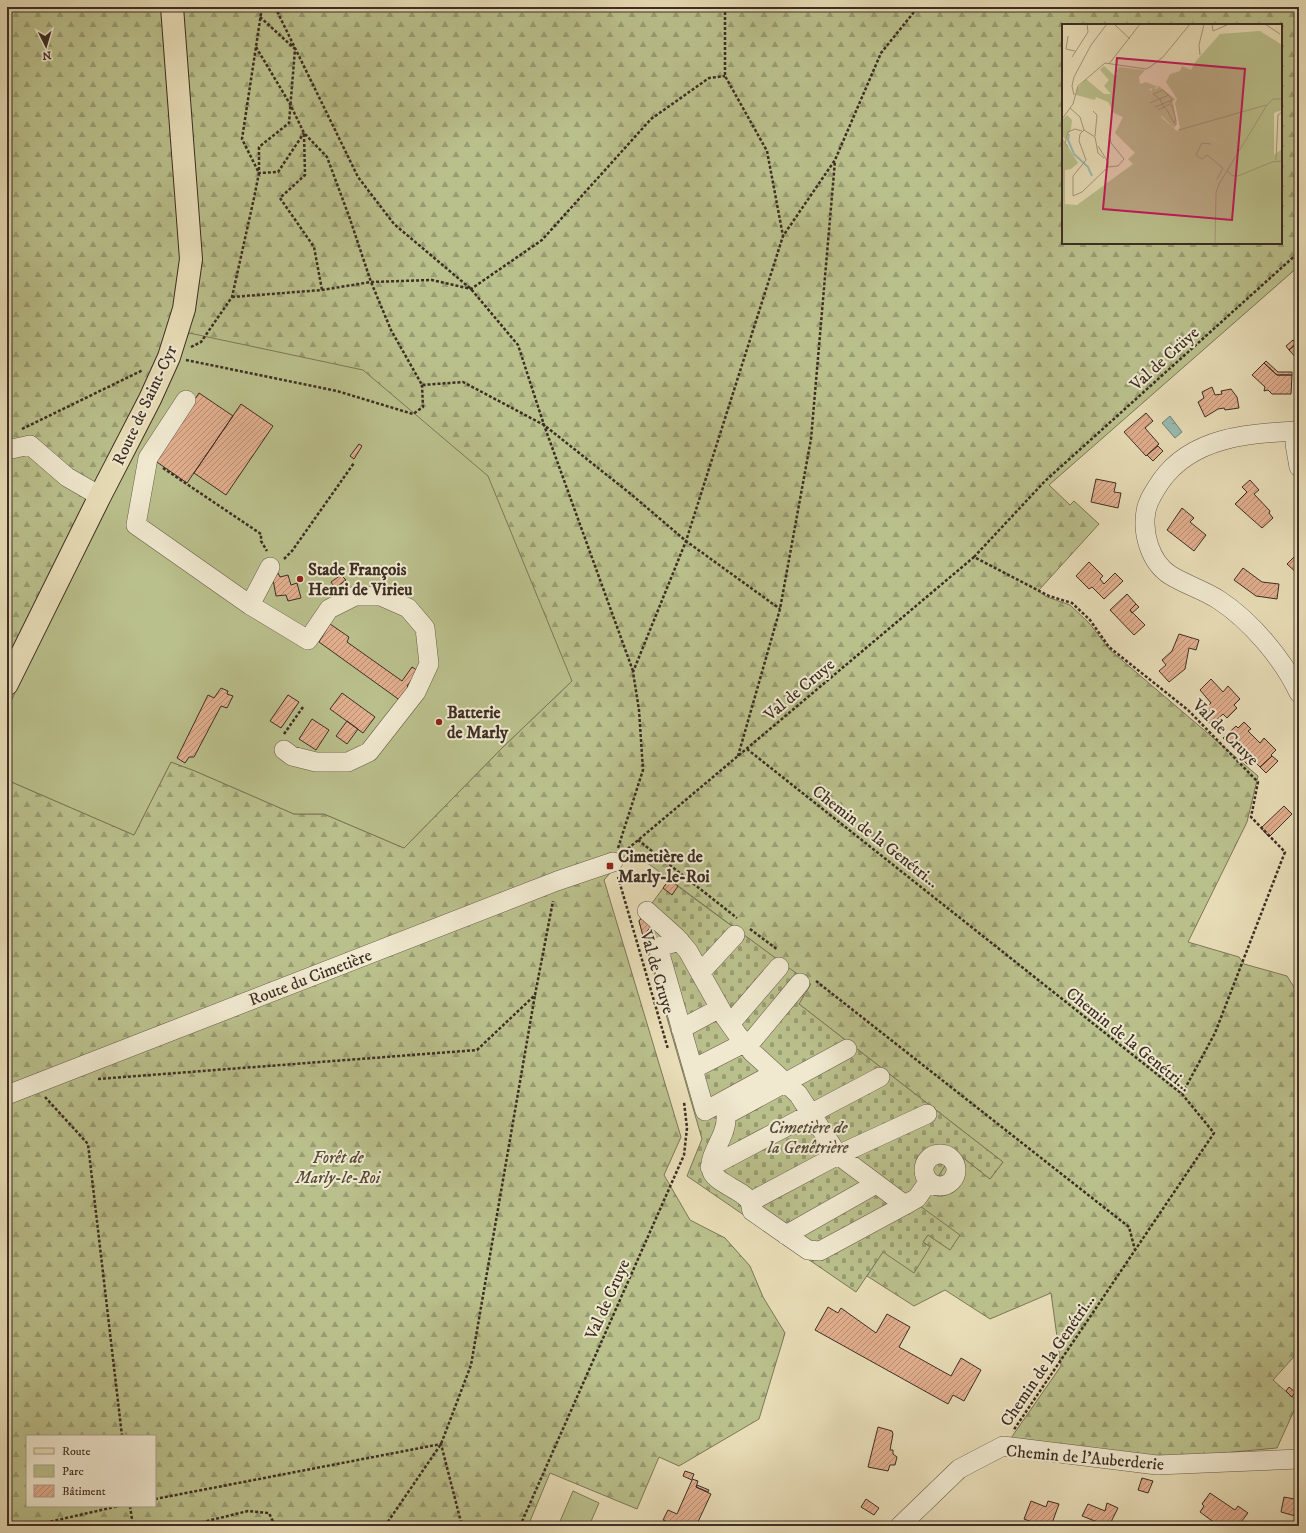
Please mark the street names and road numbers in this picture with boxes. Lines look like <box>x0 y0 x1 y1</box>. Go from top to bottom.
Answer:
street label: Val de Crüye <box>1125 322 1204 396</box>
street label: Route de Saint-Cyr <box>107 341 183 469</box>
street label: Val de Cruye <box>759 654 840 726</box>
street label: Val de Cruye <box>1187 694 1263 771</box>
street label: Chemin de la Genétri... <box>808 780 943 893</box>
street label: Val de Cruye <box>634 927 679 1016</box>
street label: Route du Cimetière <box>246 944 375 1011</box>
street label: Chemin de la Genétri... <box>1061 982 1196 1097</box>
street label: Val de Cruye <box>580 1256 635 1344</box>
street label: Chemin de la Genétri... <box>995 1290 1100 1431</box>
street label: Chemin de l'Auberderie <box>1005 1440 1165 1476</box>

